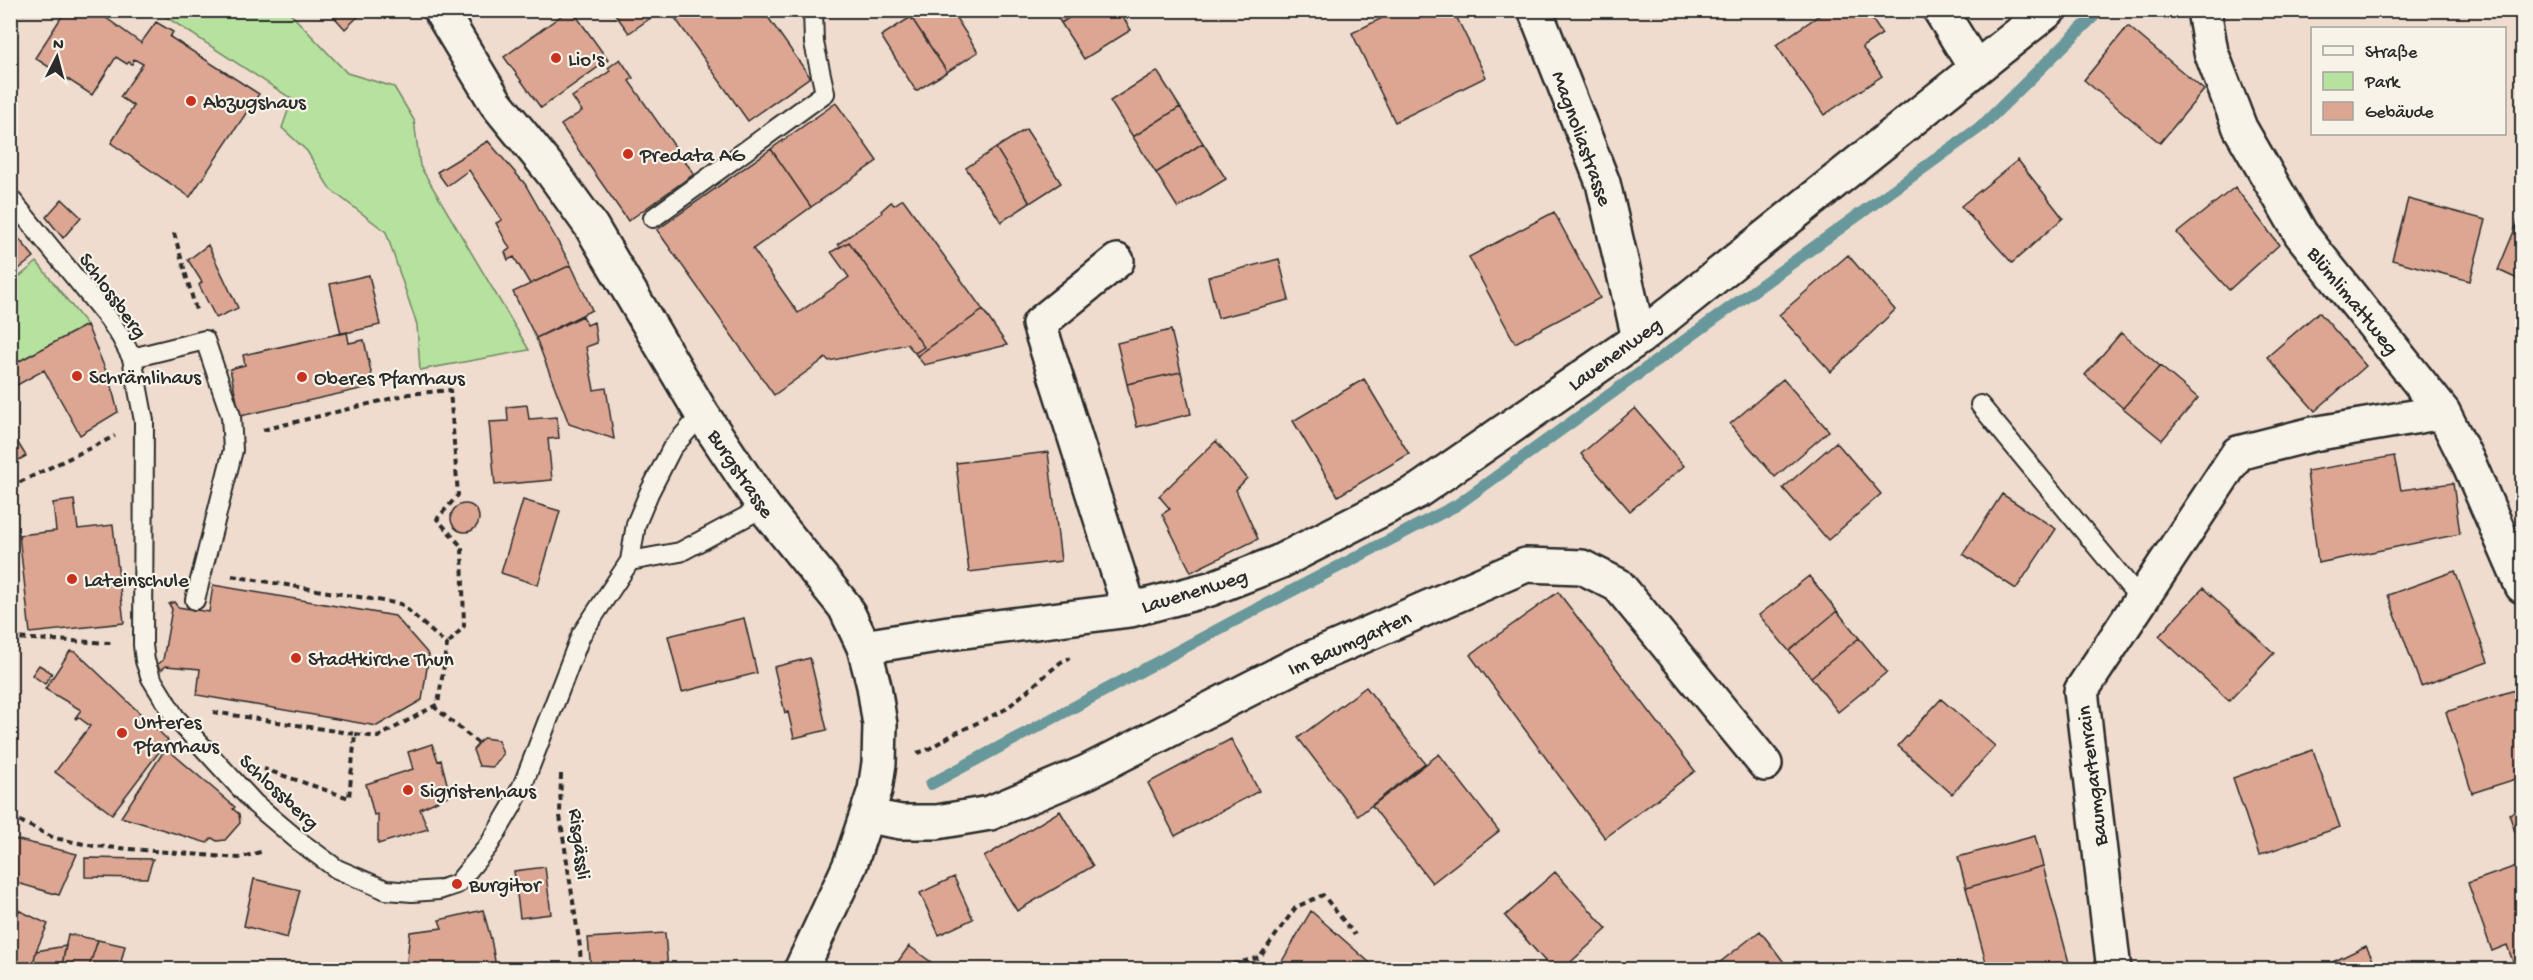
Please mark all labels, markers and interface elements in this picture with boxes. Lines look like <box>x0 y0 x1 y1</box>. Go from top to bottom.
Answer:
north arrow <box>27 27 87 87</box>
legend <box>2311 27 2506 135</box>
text: N <box>52 36 65 56</box>
text: Straße <box>2365 43 2418 64</box>
place label: Lio's <box>568 49 605 74</box>
marker: Lio's <box>549 51 563 65</box>
street label: Magnoliastrasse <box>1544 68 1616 211</box>
text: Park <box>2364 73 2401 94</box>
place label: Abzugshaus <box>203 92 307 117</box>
marker: Abzugshaus <box>184 94 198 108</box>
text: Gebäude <box>2365 103 2434 124</box>
place label: Predata AG <box>639 145 745 170</box>
marker: Predata AG <box>621 147 635 161</box>
street label: Blümlimattweg <box>2299 242 2403 361</box>
street label: Schlossberg <box>72 249 151 345</box>
street label: Lauenenweg <box>1564 313 1668 398</box>
place label: Schrämlihaus <box>89 367 202 392</box>
place label: Oberes Pfarrhaus <box>314 368 466 393</box>
marker: Schrämlihaus <box>70 369 84 383</box>
marker: Oberes Pfarrhaus <box>295 370 309 384</box>
street label: Burgstrasse <box>700 425 779 525</box>
street label: Lauenenweg <box>1139 565 1251 621</box>
place label: Lateinschule <box>84 570 190 595</box>
marker: Lateinschule <box>65 572 79 586</box>
street label: Im Baumgarten <box>1285 607 1416 684</box>
place label: Stadtkirche Thun <box>308 649 454 674</box>
marker: Stadtkirche Thun <box>289 651 303 665</box>
street label: Baumgartenrain <box>2073 704 2116 848</box>
place label: Unteres Pfarrhaus <box>133 712 220 761</box>
marker: Unteres Pfarrhaus <box>115 726 129 740</box>
street label: Schlossberg <box>232 750 323 837</box>
place label: Sigristenhaus <box>420 781 537 806</box>
marker: Sigristenhaus <box>401 783 415 797</box>
street label: Risgässli <box>561 807 594 881</box>
place label: Burgitor <box>468 875 542 900</box>
marker: Burgitor <box>450 877 464 891</box>

